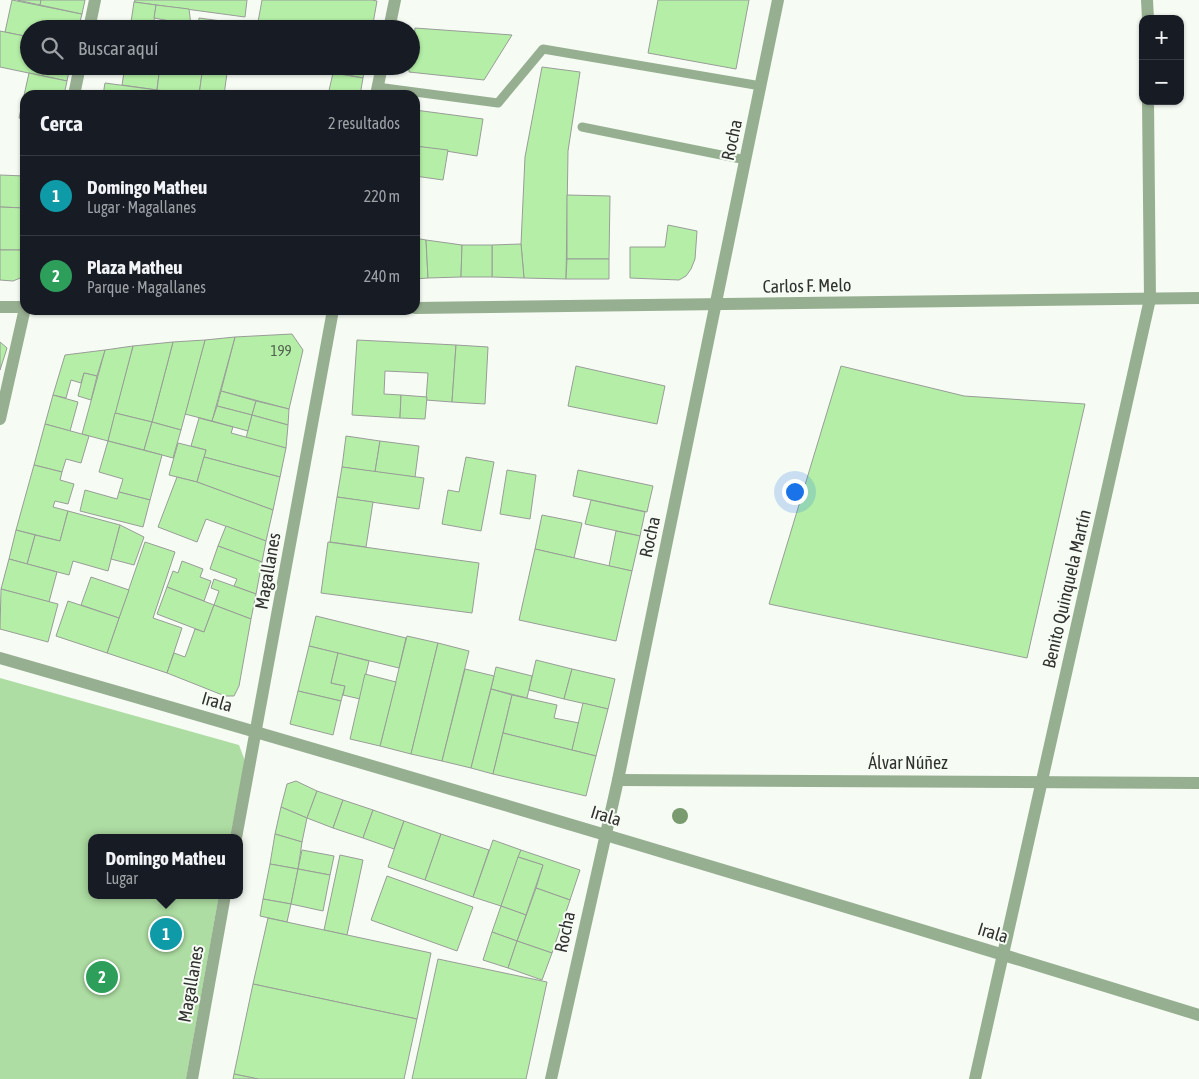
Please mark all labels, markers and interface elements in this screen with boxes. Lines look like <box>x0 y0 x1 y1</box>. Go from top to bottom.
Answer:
map controls <box>1139 15 1184 105</box>
button: + <box>1139 15 1184 60</box>
search box <box>20 20 420 75</box>
icon: search <box>38 34 66 62</box>
text: Buscar aquí <box>78 37 158 59</box>
button: − <box>1139 60 1184 105</box>
text: Cerca <box>40 111 83 135</box>
text: 2 resultados <box>328 114 400 132</box>
street label: Rocha <box>717 118 746 162</box>
text: Domingo Matheu <box>87 176 207 198</box>
text: 1 <box>52 187 60 205</box>
text: 220 m <box>364 187 400 205</box>
text: Lugar · Magallanes <box>87 198 196 216</box>
text: Plaza Matheu <box>87 256 183 278</box>
text: 2 <box>52 267 60 285</box>
text: 240 m <box>364 267 400 285</box>
street label: Carlos F. Melo <box>762 274 852 297</box>
text: Parque · Magallanes <box>87 278 206 296</box>
house number: 199 <box>270 342 292 359</box>
your location <box>782 479 808 505</box>
street label: Benito Quinquela Martín <box>1038 508 1095 670</box>
street label: Rocha <box>635 515 664 559</box>
street label: Magallanes <box>250 531 285 611</box>
street label: Irala <box>199 687 235 716</box>
street label: Álvar Núñez <box>868 752 948 773</box>
street label: Irala <box>588 801 624 830</box>
popup <box>88 834 243 899</box>
text: Domingo Matheu <box>105 847 226 869</box>
text: Lugar <box>105 869 138 887</box>
street label: Rocha <box>550 910 579 954</box>
pin: 1 <box>150 915 182 953</box>
street label: Irala <box>975 918 1011 947</box>
street label: Magallanes <box>173 944 208 1024</box>
pin: 2 <box>86 958 118 996</box>

